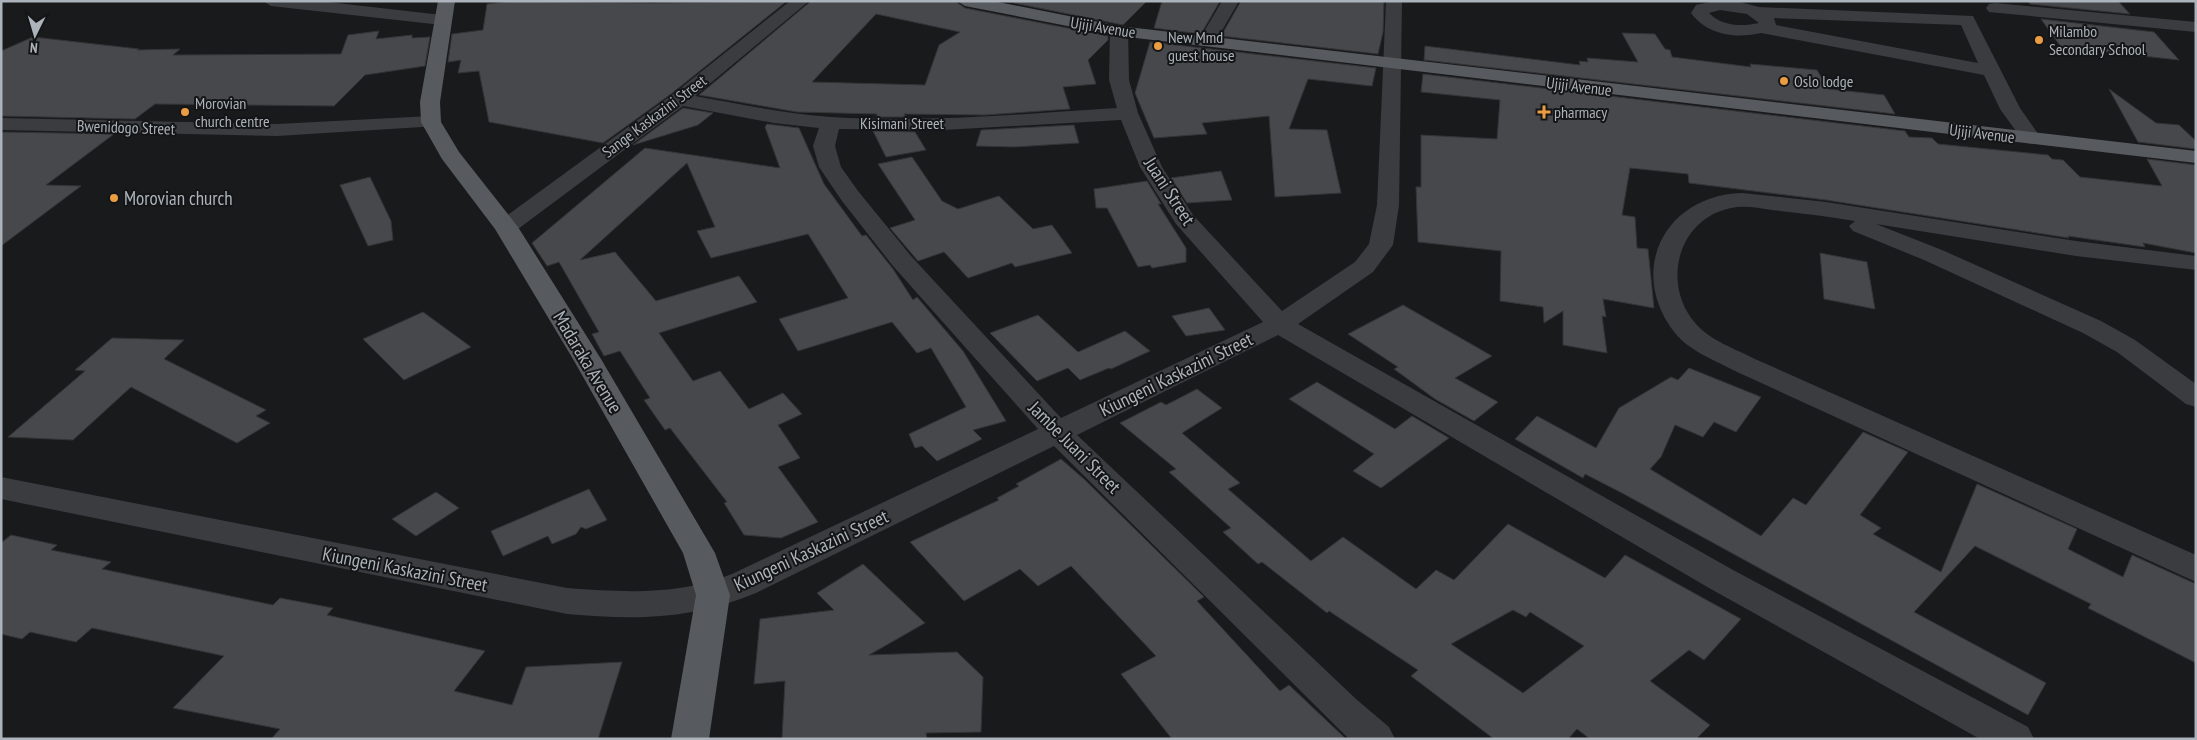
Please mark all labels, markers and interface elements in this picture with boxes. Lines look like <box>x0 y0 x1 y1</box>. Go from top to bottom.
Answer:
north arrow <box>10 10 60 60</box>
street label: Ujiji Avenue <box>1069 12 1137 42</box>
place label: Milambo Secondary School <box>2049 21 2146 59</box>
place label: New Mmd guest house <box>1168 27 1235 65</box>
marker: Milambo Secondary School <box>2033 34 2045 46</box>
text: N <box>29 39 38 57</box>
marker: New Mmd guest house <box>1152 40 1164 52</box>
street label: Sange Kaskazini Street <box>598 70 711 162</box>
place label: Oslo lodge <box>1794 71 1853 91</box>
street label: Ujiji Avenue <box>1545 72 1613 100</box>
marker: Oslo lodge <box>1778 75 1790 87</box>
place label: Morovian church centre <box>195 93 270 131</box>
place label: pharmacy <box>1554 102 1607 122</box>
marker: Morovian church centre <box>179 106 191 118</box>
marker: pharmacy <box>1538 106 1550 118</box>
street label: Kisimani Street <box>860 113 945 133</box>
street label: Bwenidogo Street <box>77 115 176 139</box>
street label: Ujiji Avenue <box>1948 119 2016 147</box>
street label: Juani Street <box>1139 152 1201 230</box>
place label: Morovian church <box>124 186 233 210</box>
marker: Morovian church <box>108 192 120 204</box>
street label: Madaraka Avenue <box>548 307 628 418</box>
street label: Kiungeni Kaskazini Street <box>1096 326 1257 421</box>
street label: Jambe Juani Street <box>1023 395 1127 499</box>
street label: Kiungeni Kaskazini Street <box>730 503 893 596</box>
street label: Kiungeni Kaskazini Street <box>321 541 490 597</box>

